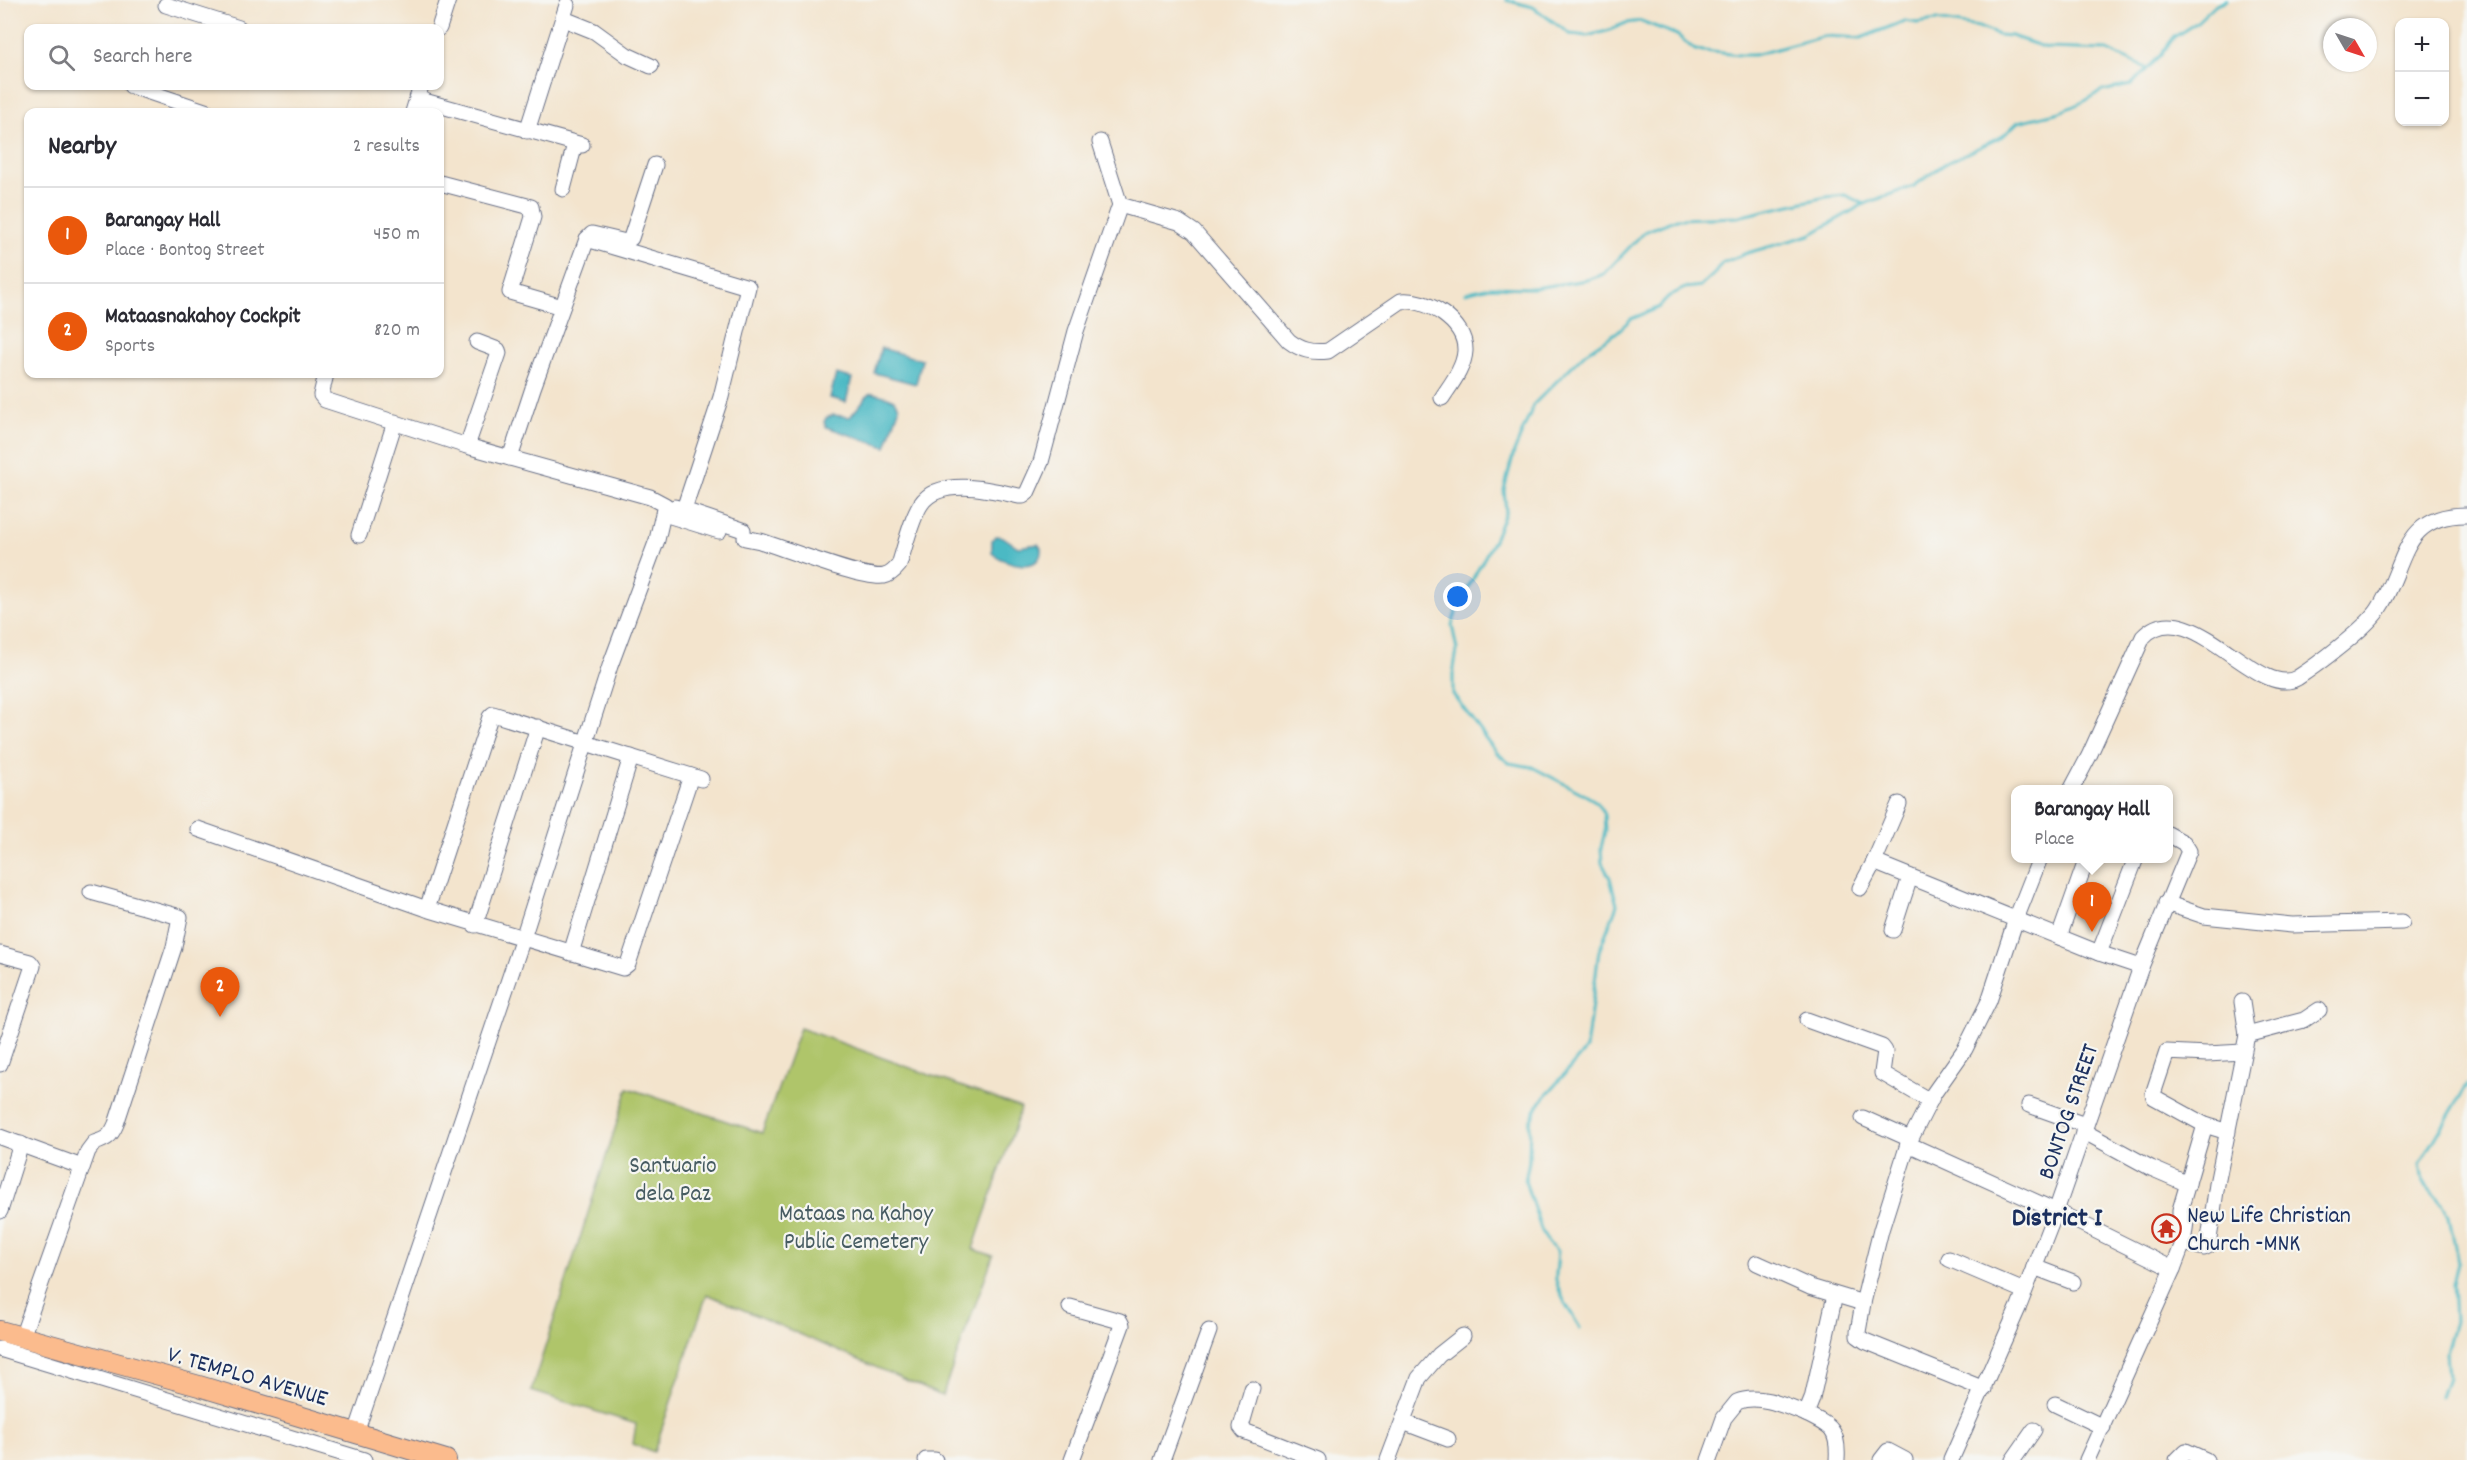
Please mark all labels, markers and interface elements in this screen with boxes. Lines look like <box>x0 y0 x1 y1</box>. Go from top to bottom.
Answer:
north arrow <box>2323 18 2377 72</box>
map controls <box>2395 18 2449 126</box>
button: + <box>2395 18 2449 72</box>
search box <box>24 24 444 90</box>
icon: search <box>45 41 78 74</box>
text: Search here <box>93 42 192 73</box>
button: − <box>2395 72 2449 126</box>
text: Nearby <box>48 129 116 166</box>
text: 2 results <box>353 133 420 161</box>
text: Barangay Hall <box>105 206 220 237</box>
text: 1 <box>65 221 70 249</box>
text: 450 m <box>373 221 420 249</box>
text: Place · Bontog Street <box>105 237 265 265</box>
text: Mataasnakahoy Cockpit <box>105 302 301 333</box>
text: 2 <box>63 317 72 345</box>
text: 820 m <box>374 317 420 345</box>
text: Sports <box>105 333 155 361</box>
your location <box>1443 582 1472 611</box>
popup <box>2011 785 2173 863</box>
text: Barangay Hall <box>2034 795 2150 826</box>
text: Place <box>2034 826 2074 854</box>
pin: 1 <box>2072 882 2112 932</box>
pin: 2 <box>200 968 240 1017</box>
street label: BONTOG STREET <box>2031 1039 2109 1184</box>
park label: Santuario dela Paz <box>629 1150 717 1212</box>
park label: Mataas na Kahoy Public Cemetery <box>779 1198 934 1260</box>
district label: District I <box>2012 1200 2103 1239</box>
place label: New Life Christian Church -MNK <box>2187 1200 2351 1262</box>
temple icon: New Life Christian Church -MNK <box>2150 1212 2182 1244</box>
street label: V. TEMPLO AVENUE <box>163 1339 331 1417</box>

